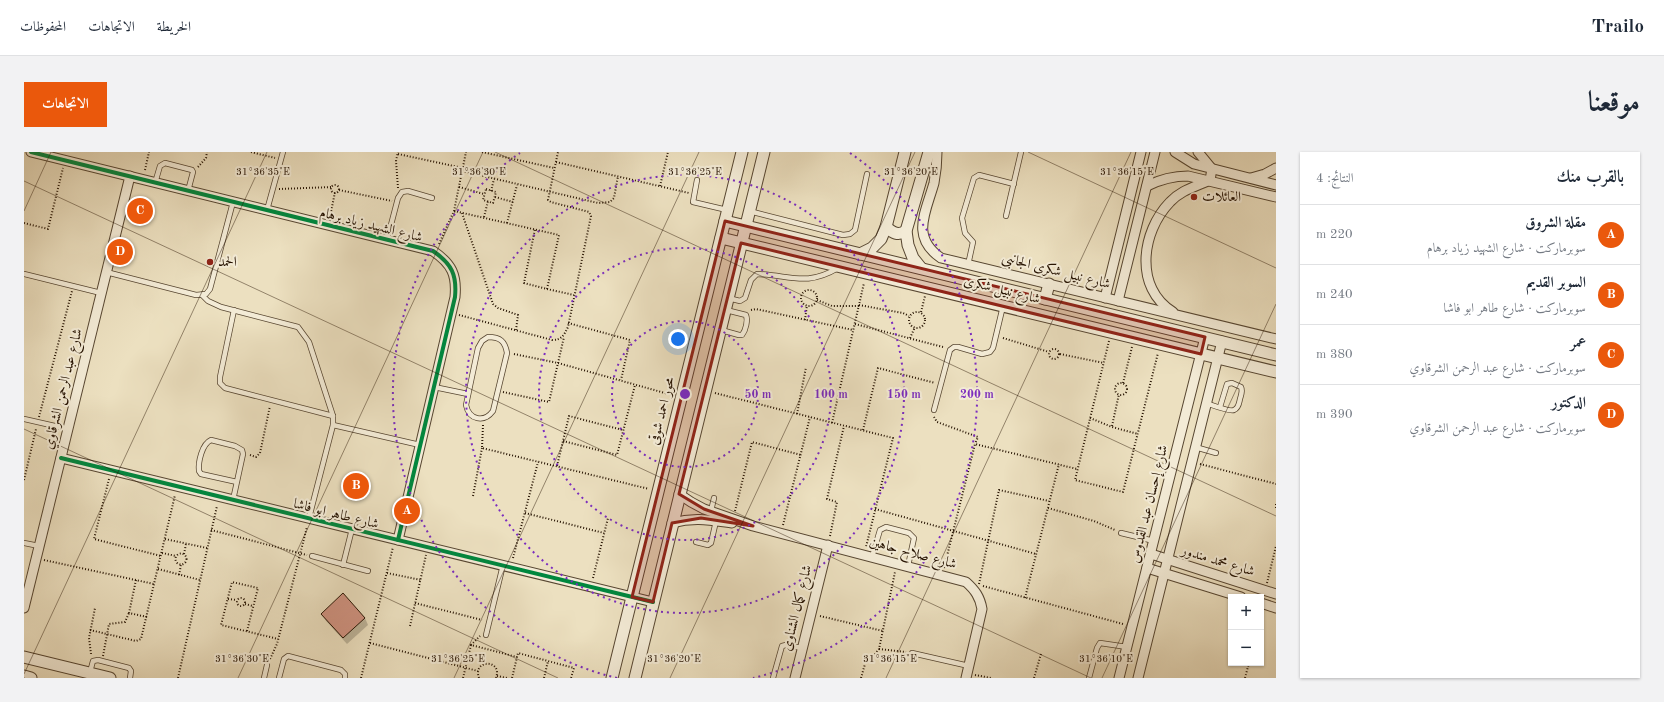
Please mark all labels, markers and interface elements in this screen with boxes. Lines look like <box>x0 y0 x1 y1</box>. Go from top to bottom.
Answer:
text: Trailo <box>1591 18 1644 37</box>
text: المحفوظات <box>20 20 66 34</box>
text: الاتجاهات <box>88 20 135 34</box>
text: الخريطة <box>157 20 191 34</box>
button: الاتجاهات <box>24 82 107 127</box>
text: موقعنا <box>1588 90 1640 118</box>
text: 31°36'35"E <box>236 167 290 177</box>
text: 31°36'30"E <box>452 167 506 177</box>
text: 31°36'25"E <box>668 167 722 177</box>
text: 31°36'20"E <box>884 167 938 177</box>
text: 31°36'15"E <box>1100 167 1154 177</box>
text: بالقرب منك <box>1556 169 1624 186</box>
text: النتائج: 4 <box>1316 172 1354 185</box>
place label: العائلات <box>1202 190 1241 204</box>
marker: العائلات <box>1189 192 1199 202</box>
pin: C <box>127 196 153 226</box>
street label: شارع الشهيد زياد برهام <box>317 205 424 249</box>
text: مقلة الشروق <box>1525 216 1586 231</box>
text: 220 m <box>1316 228 1353 241</box>
text: A <box>1606 228 1616 241</box>
pin: D <box>107 237 133 267</box>
text: سوبرماركت · شارع الشهيد زياد برهام <box>1427 242 1586 255</box>
street label: شارع نبيل شكرى الجانبى <box>1000 249 1112 293</box>
place label: الحمد <box>218 255 237 269</box>
marker: الحمد <box>205 257 215 267</box>
street label: شارع نبيل شكرى <box>962 272 1042 308</box>
text: السوبر القديم <box>1526 276 1586 291</box>
text: 240 m <box>1316 288 1353 301</box>
text: B <box>1606 288 1616 301</box>
text: سوبرماركت · شارع طاهر ابو فاشا <box>1443 302 1586 315</box>
street label: شارع عبد الرحمن الشرقاوي <box>40 327 89 452</box>
your location <box>668 329 688 349</box>
text: عمر <box>1570 336 1586 351</box>
text: 380 m <box>1316 348 1353 361</box>
text: C <box>1607 348 1615 361</box>
text: سوبرماركت · شارع عبد الرحمن الشرقاوي <box>1410 362 1586 375</box>
street label: محور احمد شوقى <box>647 375 678 447</box>
centre of rings <box>678 387 692 401</box>
text: 50 m <box>745 388 772 401</box>
text: 150 m <box>887 388 921 401</box>
text: 100 m <box>814 389 848 401</box>
text: 200 m <box>960 389 994 401</box>
text: الدكتور <box>1552 396 1586 411</box>
text: 390 m <box>1316 408 1353 421</box>
text: D <box>1606 408 1616 421</box>
text: سوبرماركت · شارع عبد الرحمن الشرقاوي <box>1410 422 1586 435</box>
street label: شارع إحسان عبد القدوس <box>1128 444 1174 565</box>
pin: B <box>343 471 369 501</box>
pin: A <box>394 496 420 526</box>
street label: شارع طاهر ابو فاشا <box>291 497 380 535</box>
street label: شارع صلاح جاهين <box>867 535 958 576</box>
street label: شارع محمد مندور <box>1177 543 1256 583</box>
street label: شارع كمال الشناوى <box>779 563 818 653</box>
map controls <box>1228 594 1264 666</box>
button: + <box>1228 594 1264 630</box>
button: − <box>1228 630 1264 666</box>
text: 31°36'30"E <box>215 654 269 664</box>
text: 31°36'25"E <box>431 654 485 664</box>
text: 31°36'20"E <box>647 654 701 664</box>
text: 31°36'15"E <box>863 654 917 664</box>
text: 31°36'10"E <box>1079 654 1133 664</box>

